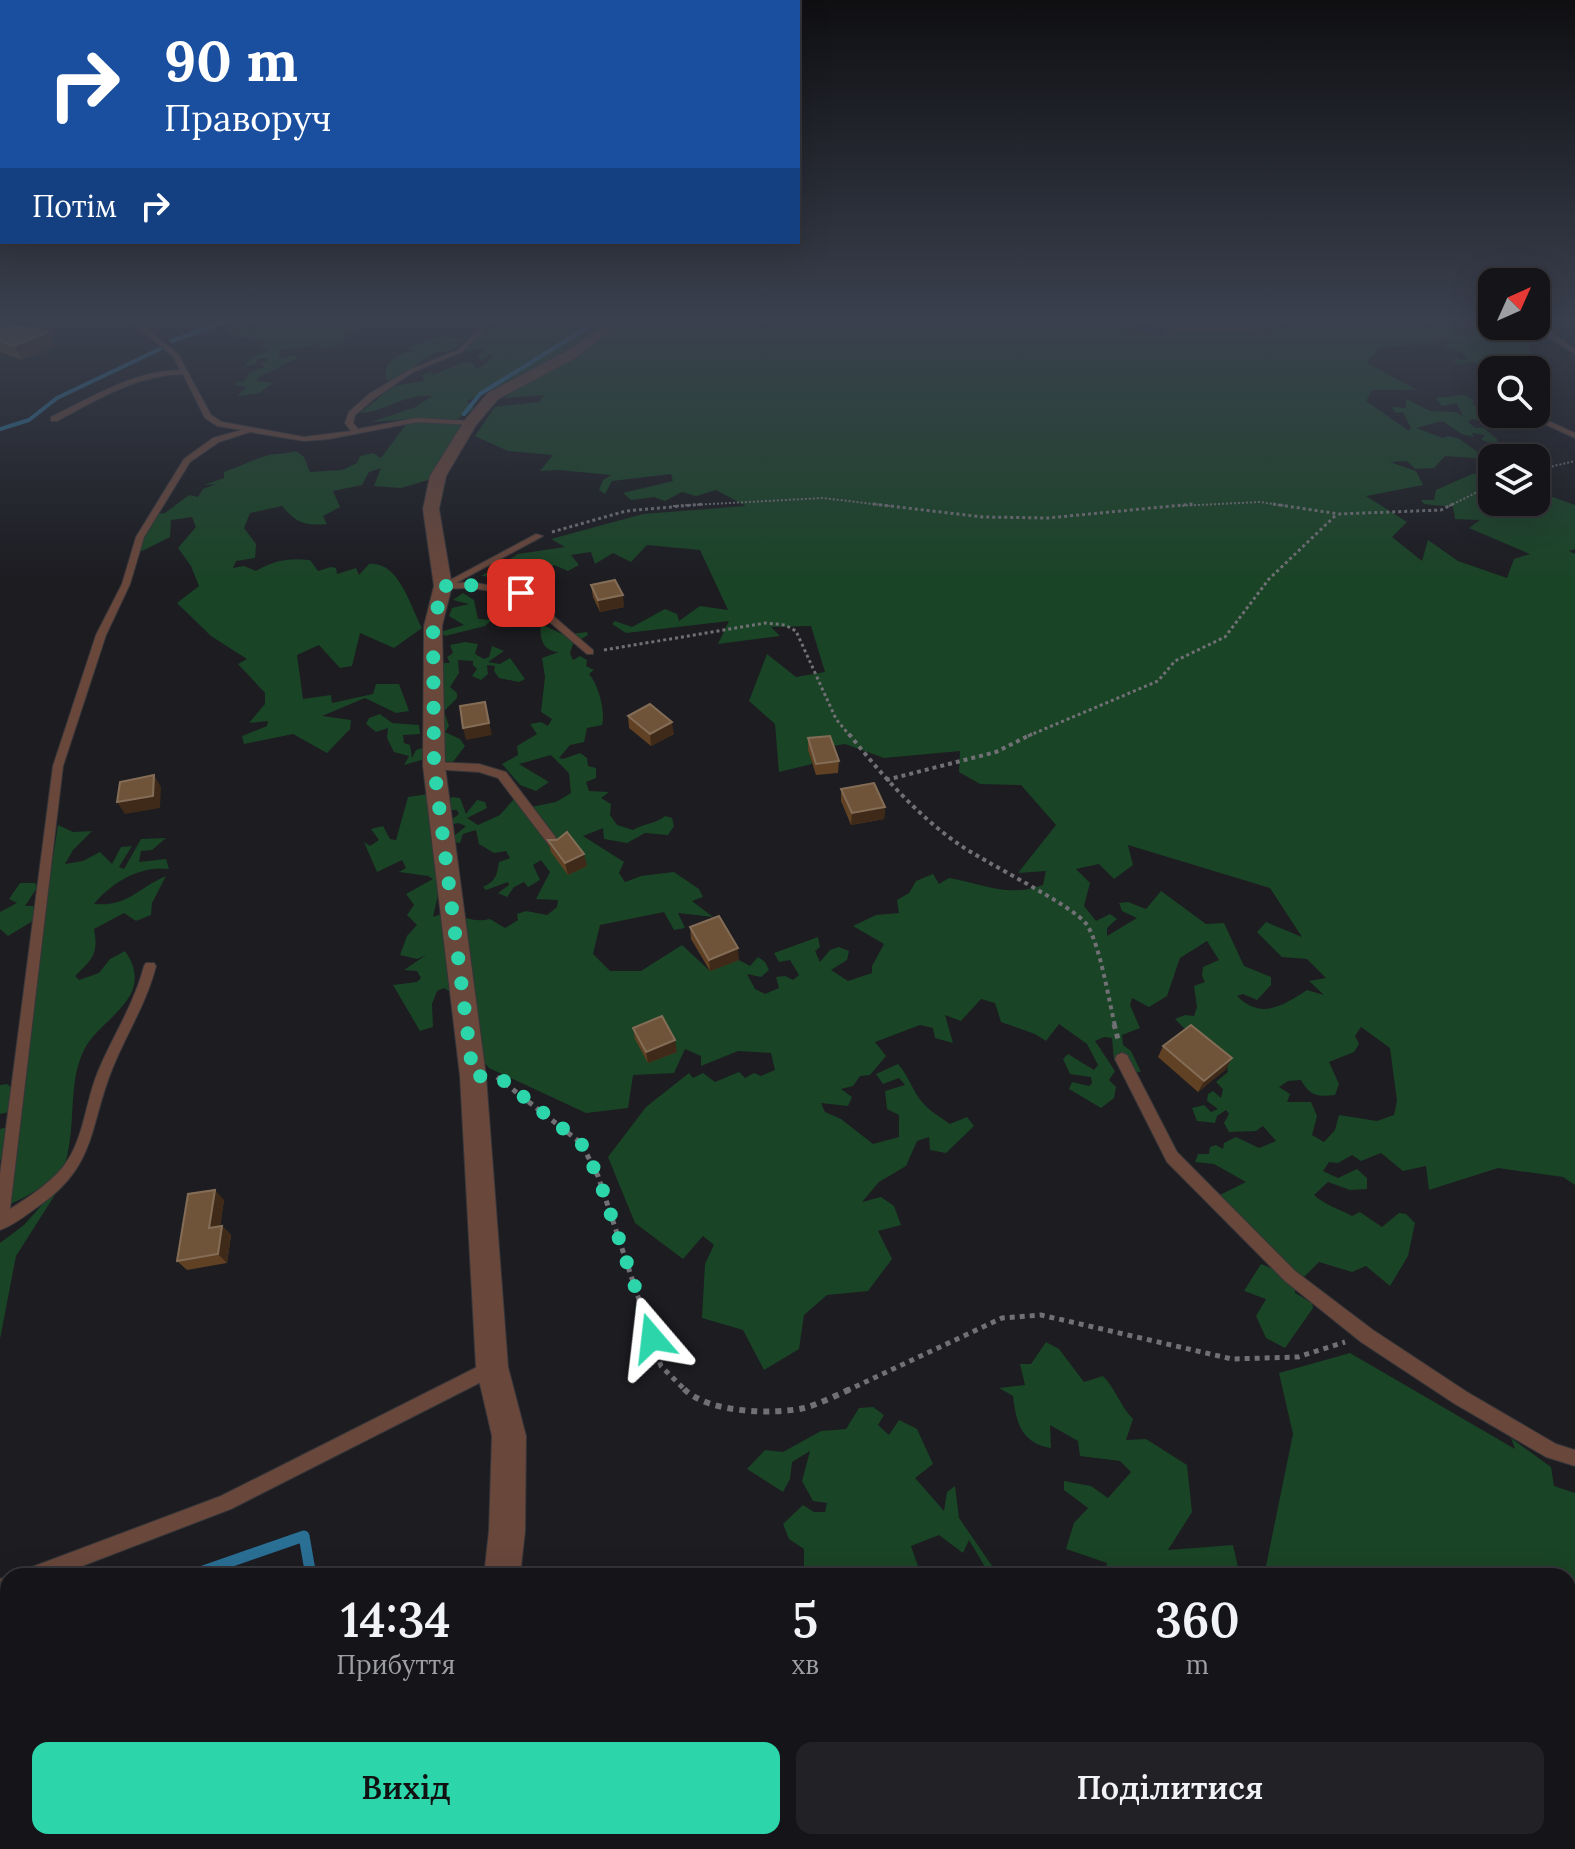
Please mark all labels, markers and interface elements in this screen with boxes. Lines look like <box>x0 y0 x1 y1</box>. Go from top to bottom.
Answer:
text: 90 m <box>164 25 298 96</box>
icon: right <box>32 32 136 136</box>
text: Праворуч <box>164 95 332 141</box>
icon: right <box>133 184 177 228</box>
text: Потім <box>32 187 117 225</box>
north arrow <box>1478 268 1550 340</box>
map controls <box>1478 268 1550 516</box>
button: search <box>1478 356 1550 428</box>
button: layers <box>1478 444 1550 516</box>
pin <box>487 559 555 627</box>
icon: arrive <box>499 571 543 615</box>
position arrow <box>610 1296 694 1380</box>
text: 14:34 <box>341 1589 451 1650</box>
text: 5 <box>792 1589 818 1650</box>
text: 360 <box>1155 1589 1240 1650</box>
text: Прибуття <box>336 1648 455 1681</box>
text: хв <box>792 1648 819 1681</box>
text: m <box>1186 1648 1209 1681</box>
button: Вихід <box>32 1742 780 1834</box>
button: Поділитися <box>796 1742 1544 1834</box>

